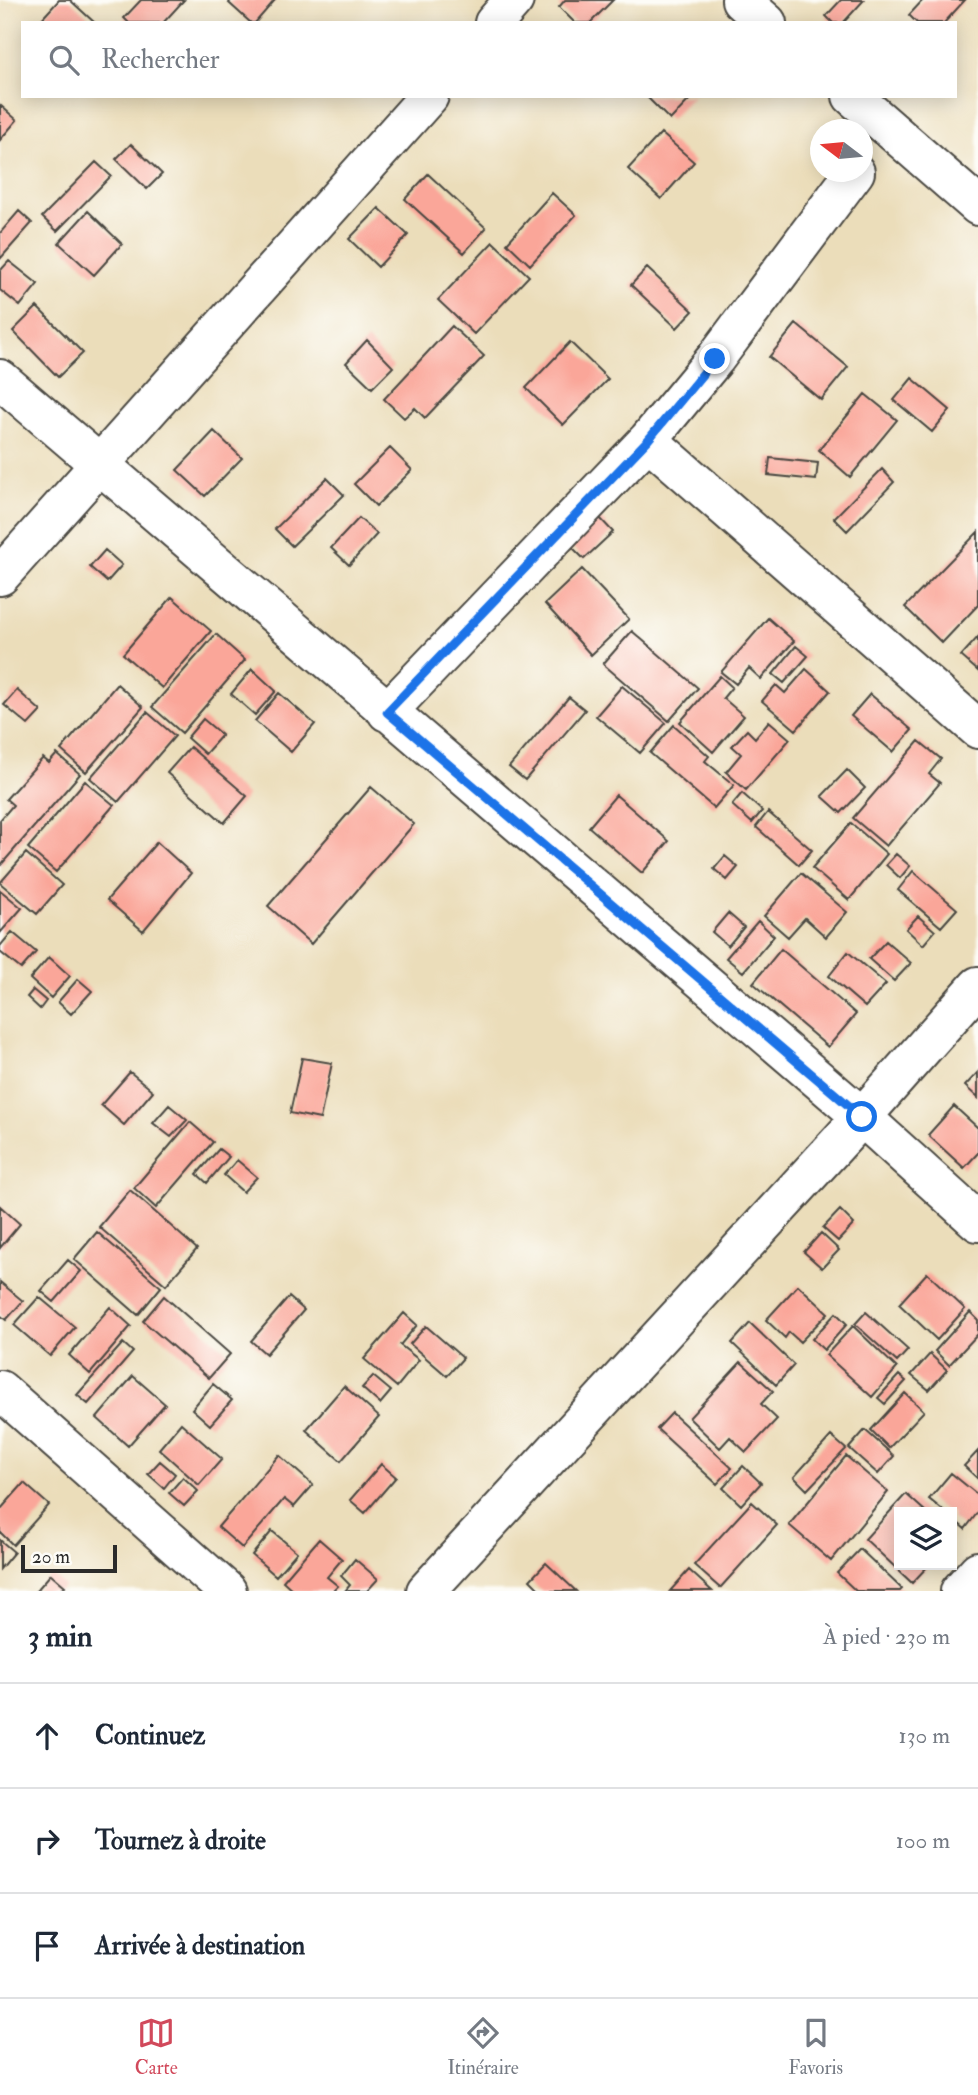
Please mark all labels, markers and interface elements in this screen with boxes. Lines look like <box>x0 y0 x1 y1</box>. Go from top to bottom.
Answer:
search box <box>21 21 957 98</box>
icon: search <box>45 41 83 79</box>
text: Rechercher <box>101 44 220 76</box>
north arrow <box>810 119 873 182</box>
route end <box>699 343 730 374</box>
route start <box>846 1101 877 1132</box>
map controls <box>894 1507 957 1570</box>
button: layers <box>894 1507 957 1570</box>
scale bar <box>21 1542 117 1574</box>
text: 20 m <box>32 1545 70 1569</box>
text: 3 min <box>28 1618 93 1655</box>
text: À pied · 230 m <box>823 1622 950 1651</box>
icon: ahead <box>28 1717 66 1755</box>
text: Continuez <box>95 1720 205 1752</box>
text: 130 m <box>898 1721 950 1750</box>
icon: right <box>28 1822 66 1860</box>
text: Tournez à droite <box>95 1825 266 1857</box>
text: 100 m <box>896 1826 950 1855</box>
icon: arrive <box>28 1927 66 1965</box>
text: Arrivée à destination <box>95 1930 305 1962</box>
tab: Carte <box>135 2014 178 2080</box>
tab: Itinéraire <box>447 2014 519 2080</box>
tab: Favoris <box>788 2014 843 2080</box>

